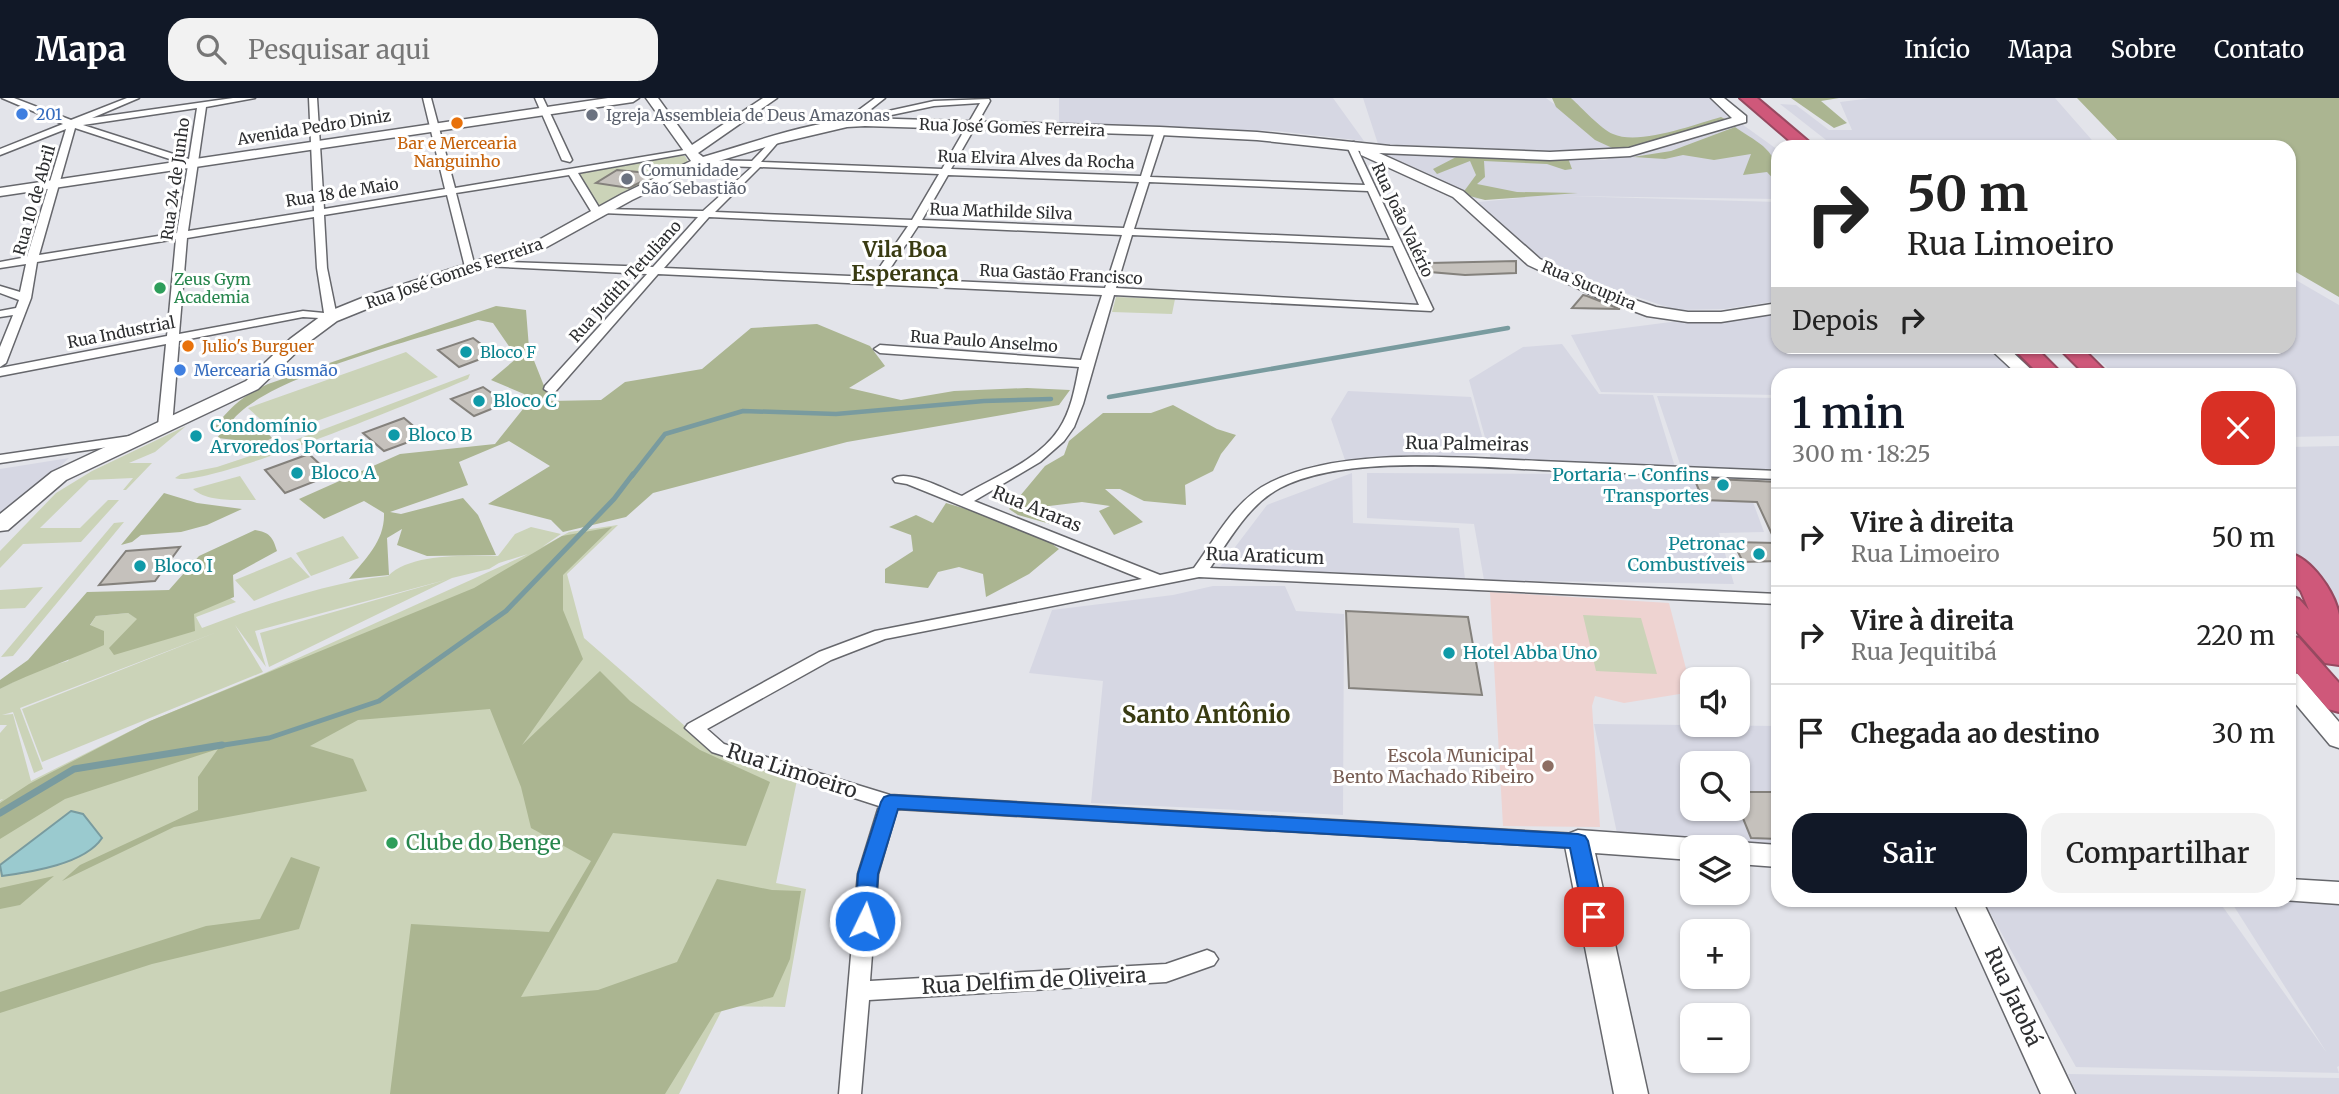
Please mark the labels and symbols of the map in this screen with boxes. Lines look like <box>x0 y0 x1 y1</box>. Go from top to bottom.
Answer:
place label: 201 <box>36 104 62 124</box>
street label: Avenida Pedro Diniz <box>235 105 393 149</box>
place label: Igreja Assembleia de Deus Amazonas <box>606 105 890 125</box>
marker: 201 <box>14 106 30 122</box>
marker: Igreja Assembleia de Deus Amazonas <box>584 107 600 123</box>
street label: Rua José Gomes Ferreira <box>919 114 1106 140</box>
marker: Bar e Mercearia Nanguinho <box>449 115 465 131</box>
street label: Rua 24 de Junho <box>156 116 194 242</box>
place label: Bar e Mercearia Nanguinho <box>397 133 517 171</box>
street label: Rua 10 de Abril <box>9 142 59 258</box>
street label: Rua Elvira Alves da Rocha <box>937 146 1135 172</box>
place label: Comunidade São Sebastião <box>641 160 746 198</box>
street label: Rua João Valério <box>1368 160 1438 280</box>
marker: Comunidade São Sebastião <box>619 171 635 187</box>
street label: Rua 18 de Maio <box>284 173 400 211</box>
street label: Rua Mathilde Silva <box>929 199 1073 224</box>
street label: Rua Judith Tetuliano <box>565 216 685 346</box>
street label: Rua José Gomes Ferreira <box>363 233 546 313</box>
district label: Vila Boa Esperança <box>851 236 959 287</box>
street label: Rua Sucupira <box>1539 256 1640 314</box>
street label: Rua Gastão Francisco <box>979 260 1143 288</box>
place label: Zeus Gym Academia <box>173 269 251 307</box>
marker: Zeus Gym Academia <box>152 280 168 296</box>
street label: Rua Industrial <box>65 312 177 352</box>
street label: Rua Paulo Anselmo <box>909 326 1059 356</box>
place label: Julio's Burguer <box>201 336 314 356</box>
marker: Julio's Burguer <box>180 338 196 354</box>
place label: Bloco F <box>480 342 536 362</box>
marker: Bloco F <box>458 344 474 360</box>
place label: Mercearia Gusmão <box>194 360 338 380</box>
marker: Mercearia Gusmão <box>172 362 188 378</box>
place label: Bloco C <box>493 389 557 412</box>
marker: Bloco C <box>471 393 487 409</box>
place label: Condomínio Arvoredos Portaria <box>209 414 374 458</box>
place label: Bloco B <box>408 423 472 446</box>
marker: Bloco B <box>386 427 402 443</box>
marker: Condomínio Arvoredos Portaria <box>188 428 204 444</box>
street label: Rua Palmeiras <box>1405 431 1529 456</box>
place label: Bloco A <box>311 461 376 484</box>
place label: Portaria - Confins Transportes <box>1552 463 1709 507</box>
marker: Bloco A <box>289 465 305 481</box>
marker: Portaria - Confins Transportes <box>1715 477 1731 493</box>
street label: Rua Araras <box>989 480 1085 537</box>
place label: Petronac Combustíveis <box>1628 532 1745 576</box>
street label: Rua Araticum <box>1205 542 1325 569</box>
marker: Petronac Combustíveis <box>1751 546 1767 562</box>
place label: Bloco I <box>154 554 213 577</box>
marker: Bloco I <box>132 558 148 574</box>
place label: Hotel Abba Uno <box>1463 641 1597 664</box>
marker: Hotel Abba Uno <box>1441 645 1457 661</box>
district label: Santo Antônio <box>1122 699 1290 730</box>
street label: Rua Limoeiro <box>723 737 861 804</box>
place label: Escola Municipal Bento Machado Ribeiro <box>1333 744 1534 788</box>
marker: Escola Municipal Bento Machado Ribeiro <box>1540 758 1556 774</box>
place label: Clube do Benge <box>406 829 561 856</box>
marker: Clube do Benge <box>384 835 400 851</box>
position arrow <box>828 884 902 958</box>
pin <box>1564 887 1624 947</box>
street label: Rua Jatobá <box>1979 943 2048 1051</box>
street label: Rua Delfim de Oliveira <box>921 961 1147 1000</box>

